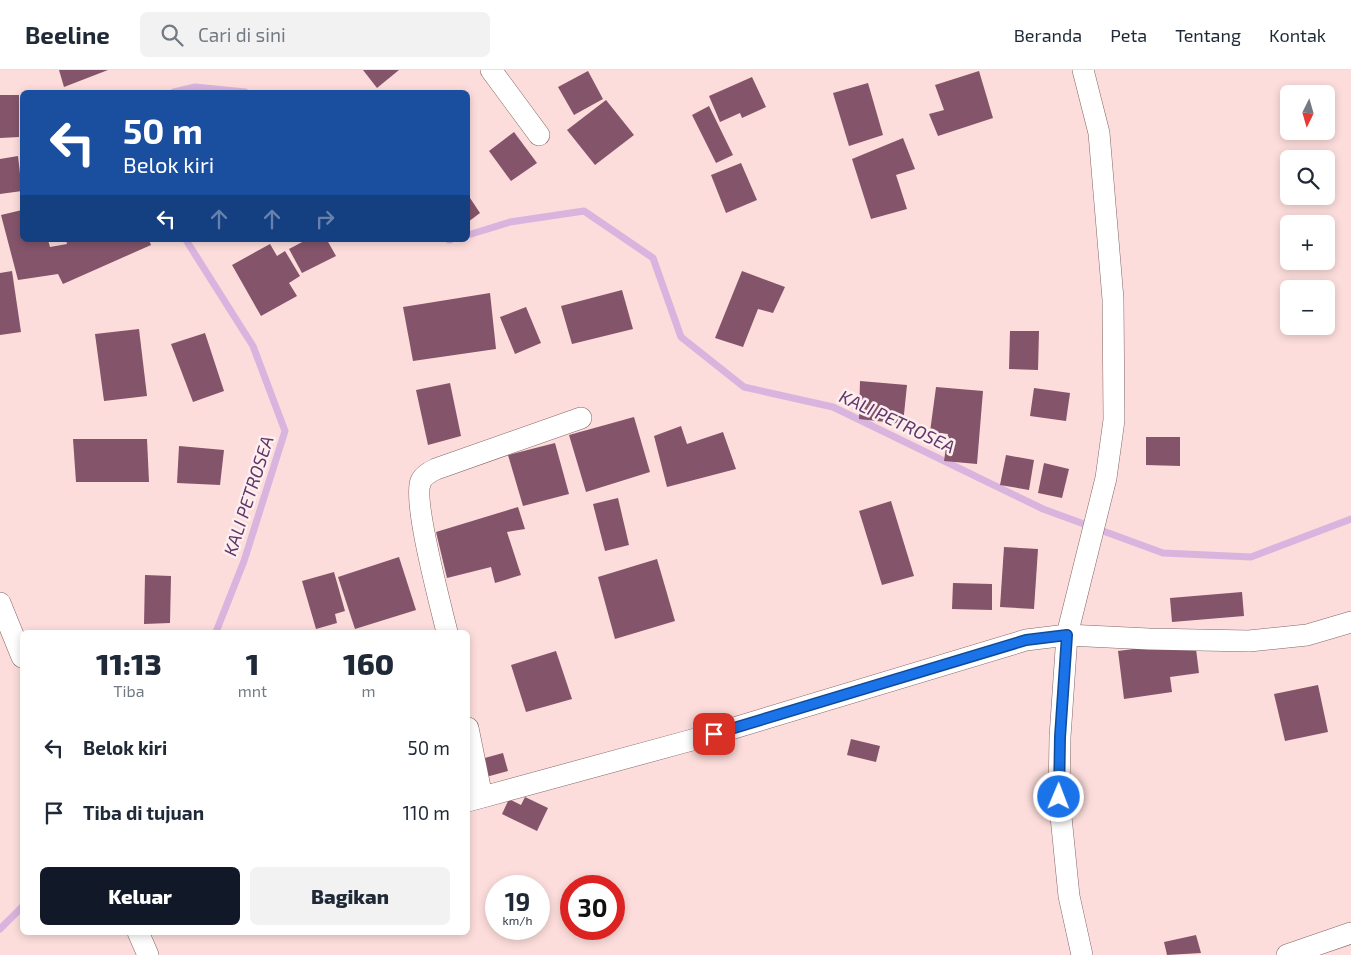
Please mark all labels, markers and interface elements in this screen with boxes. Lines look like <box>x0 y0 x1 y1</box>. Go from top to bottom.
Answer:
search box <box>140 12 490 57</box>
text: Beeline <box>25 20 110 49</box>
icon: search <box>158 21 186 49</box>
text: Cari di sini <box>198 23 286 46</box>
text: Beranda <box>1014 24 1082 46</box>
text: Peta <box>1110 24 1147 46</box>
text: Tentang <box>1175 24 1241 46</box>
text: Kontak <box>1269 24 1326 46</box>
north arrow <box>1280 85 1335 140</box>
map controls <box>1280 85 1335 335</box>
text: 50 m <box>123 109 203 151</box>
icon: left <box>40 110 105 175</box>
button: search <box>1280 150 1335 205</box>
text: Belok kiri <box>123 151 214 177</box>
icon: left <box>152 205 180 233</box>
icon: ahead <box>205 205 233 233</box>
icon: ahead <box>258 205 286 233</box>
icon: right <box>311 205 339 233</box>
button: + <box>1280 215 1335 270</box>
button: − <box>1280 280 1335 335</box>
water label: KALI PETROSEA <box>836 385 959 457</box>
water label: KALI PETROSEA <box>218 433 278 559</box>
text: 11:13 <box>96 645 162 681</box>
text: 1 <box>246 645 259 681</box>
text: 160 <box>343 645 394 681</box>
text: Tiba <box>113 681 144 700</box>
text: mnt <box>238 681 267 700</box>
text: m <box>362 681 376 700</box>
pin <box>693 713 735 755</box>
icon: arrive <box>700 720 728 748</box>
icon: left <box>40 734 68 762</box>
text: Belok kiri <box>83 736 167 759</box>
text: 50 m <box>407 736 450 759</box>
position arrow <box>1032 770 1084 822</box>
icon: arrive <box>40 799 68 827</box>
text: Tiba di tujuan <box>83 801 204 824</box>
text: 110 m <box>403 801 450 824</box>
button: Keluar <box>40 867 240 925</box>
button: Bagikan <box>250 867 450 925</box>
speed limit sign: 30 <box>560 875 625 940</box>
text: 19 <box>505 886 530 916</box>
text: km/h <box>503 913 532 927</box>

